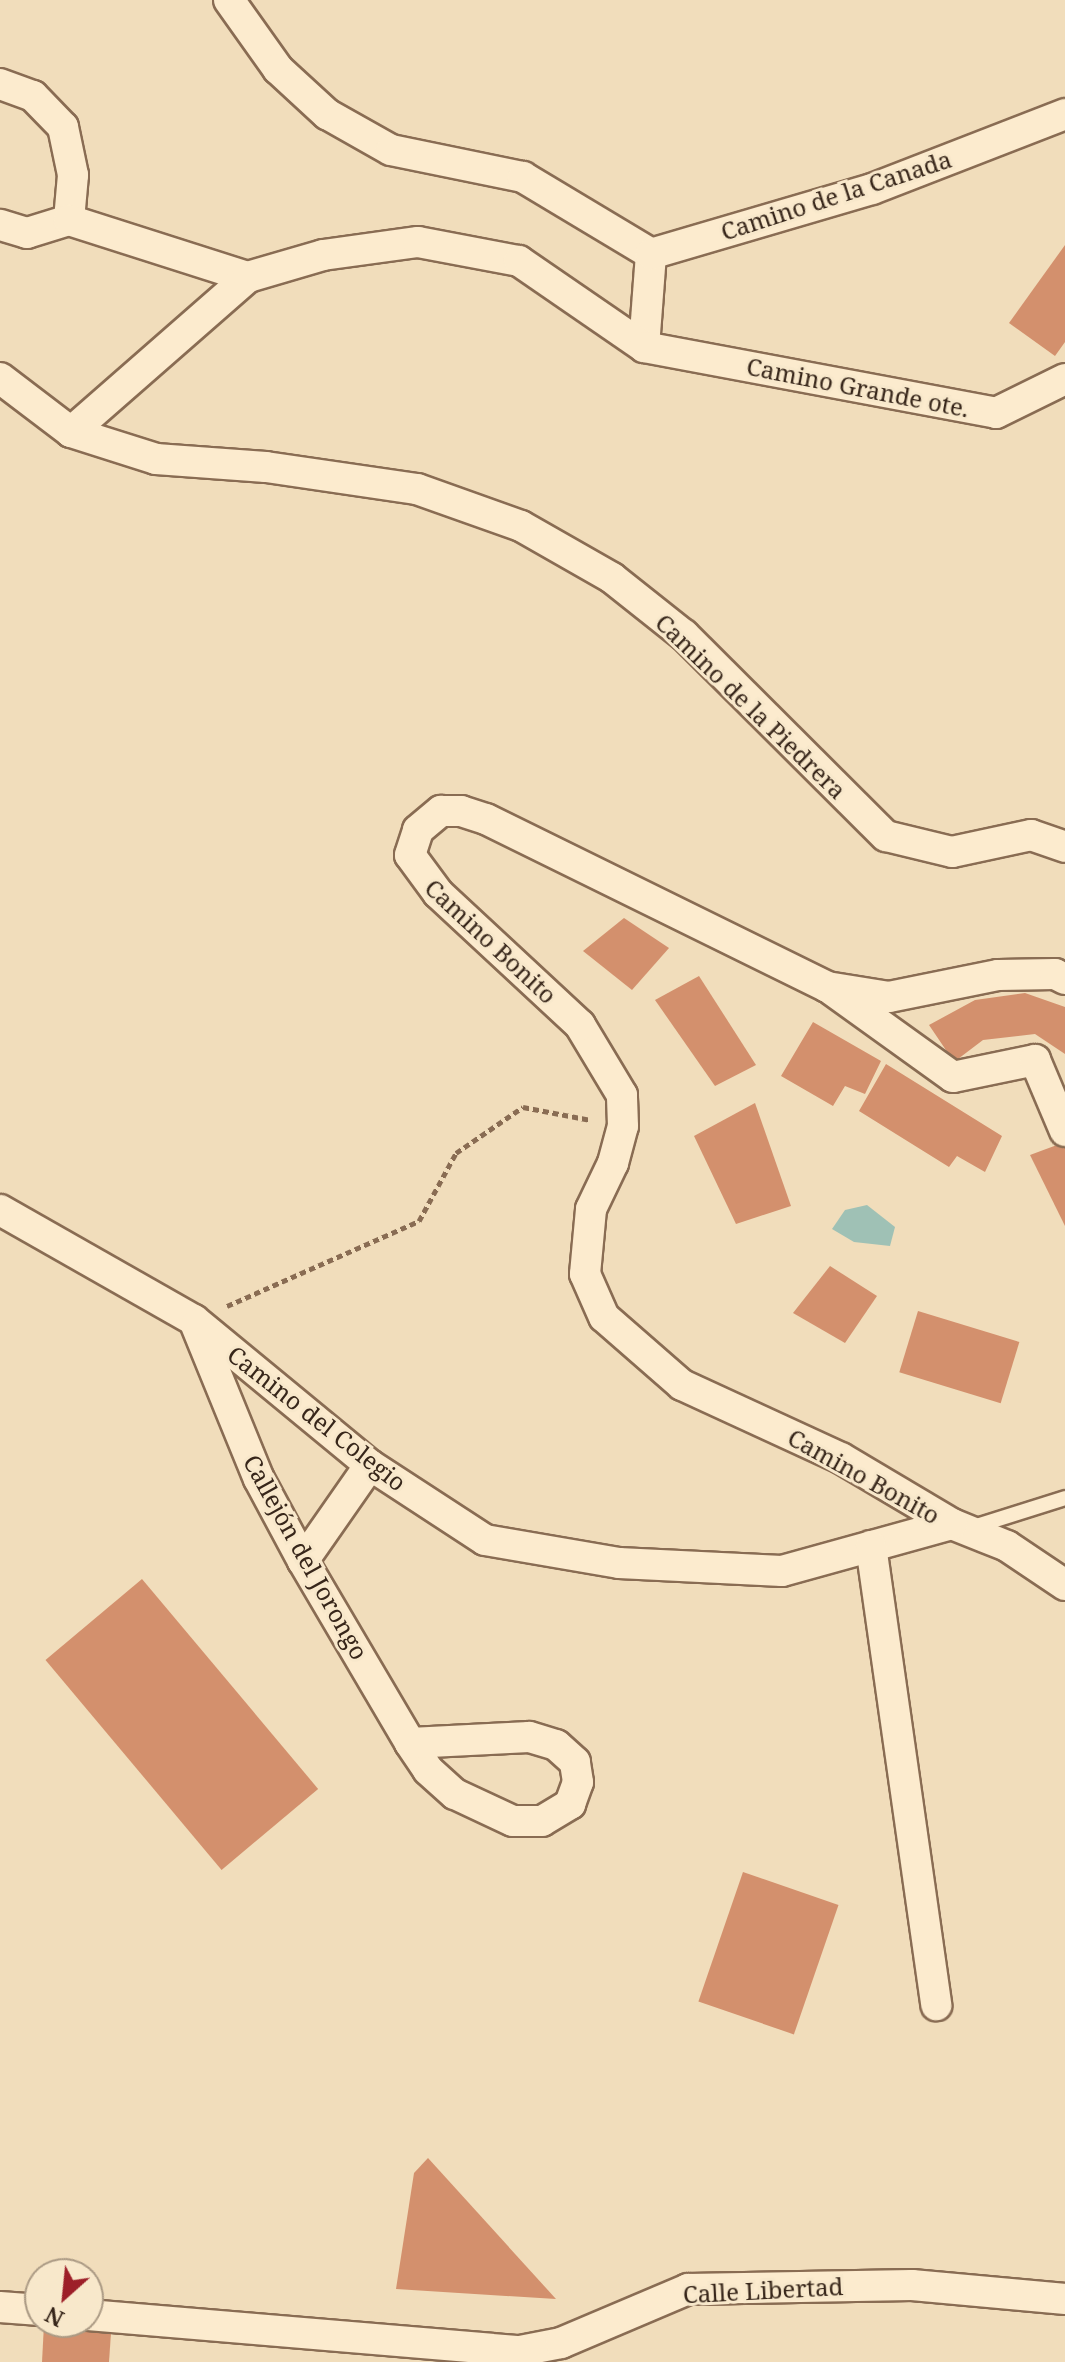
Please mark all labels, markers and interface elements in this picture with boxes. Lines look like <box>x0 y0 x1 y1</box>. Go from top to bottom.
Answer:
street label: Camino de la Canada <box>717 144 955 246</box>
street label: Camino Grande ote. <box>744 351 972 423</box>
street label: Camino de la Piedrera <box>650 608 852 804</box>
street label: Camino Bonito <box>419 873 563 1009</box>
street label: Camino del Colegio <box>222 1339 412 1497</box>
street label: Camino Bonito <box>783 1422 945 1530</box>
street label: Callejón del Jorongo <box>238 1450 374 1664</box>
north arrow <box>24 2258 104 2338</box>
street label: Calle Libertad <box>682 2271 844 2309</box>
text: N <box>39 2300 69 2335</box>

